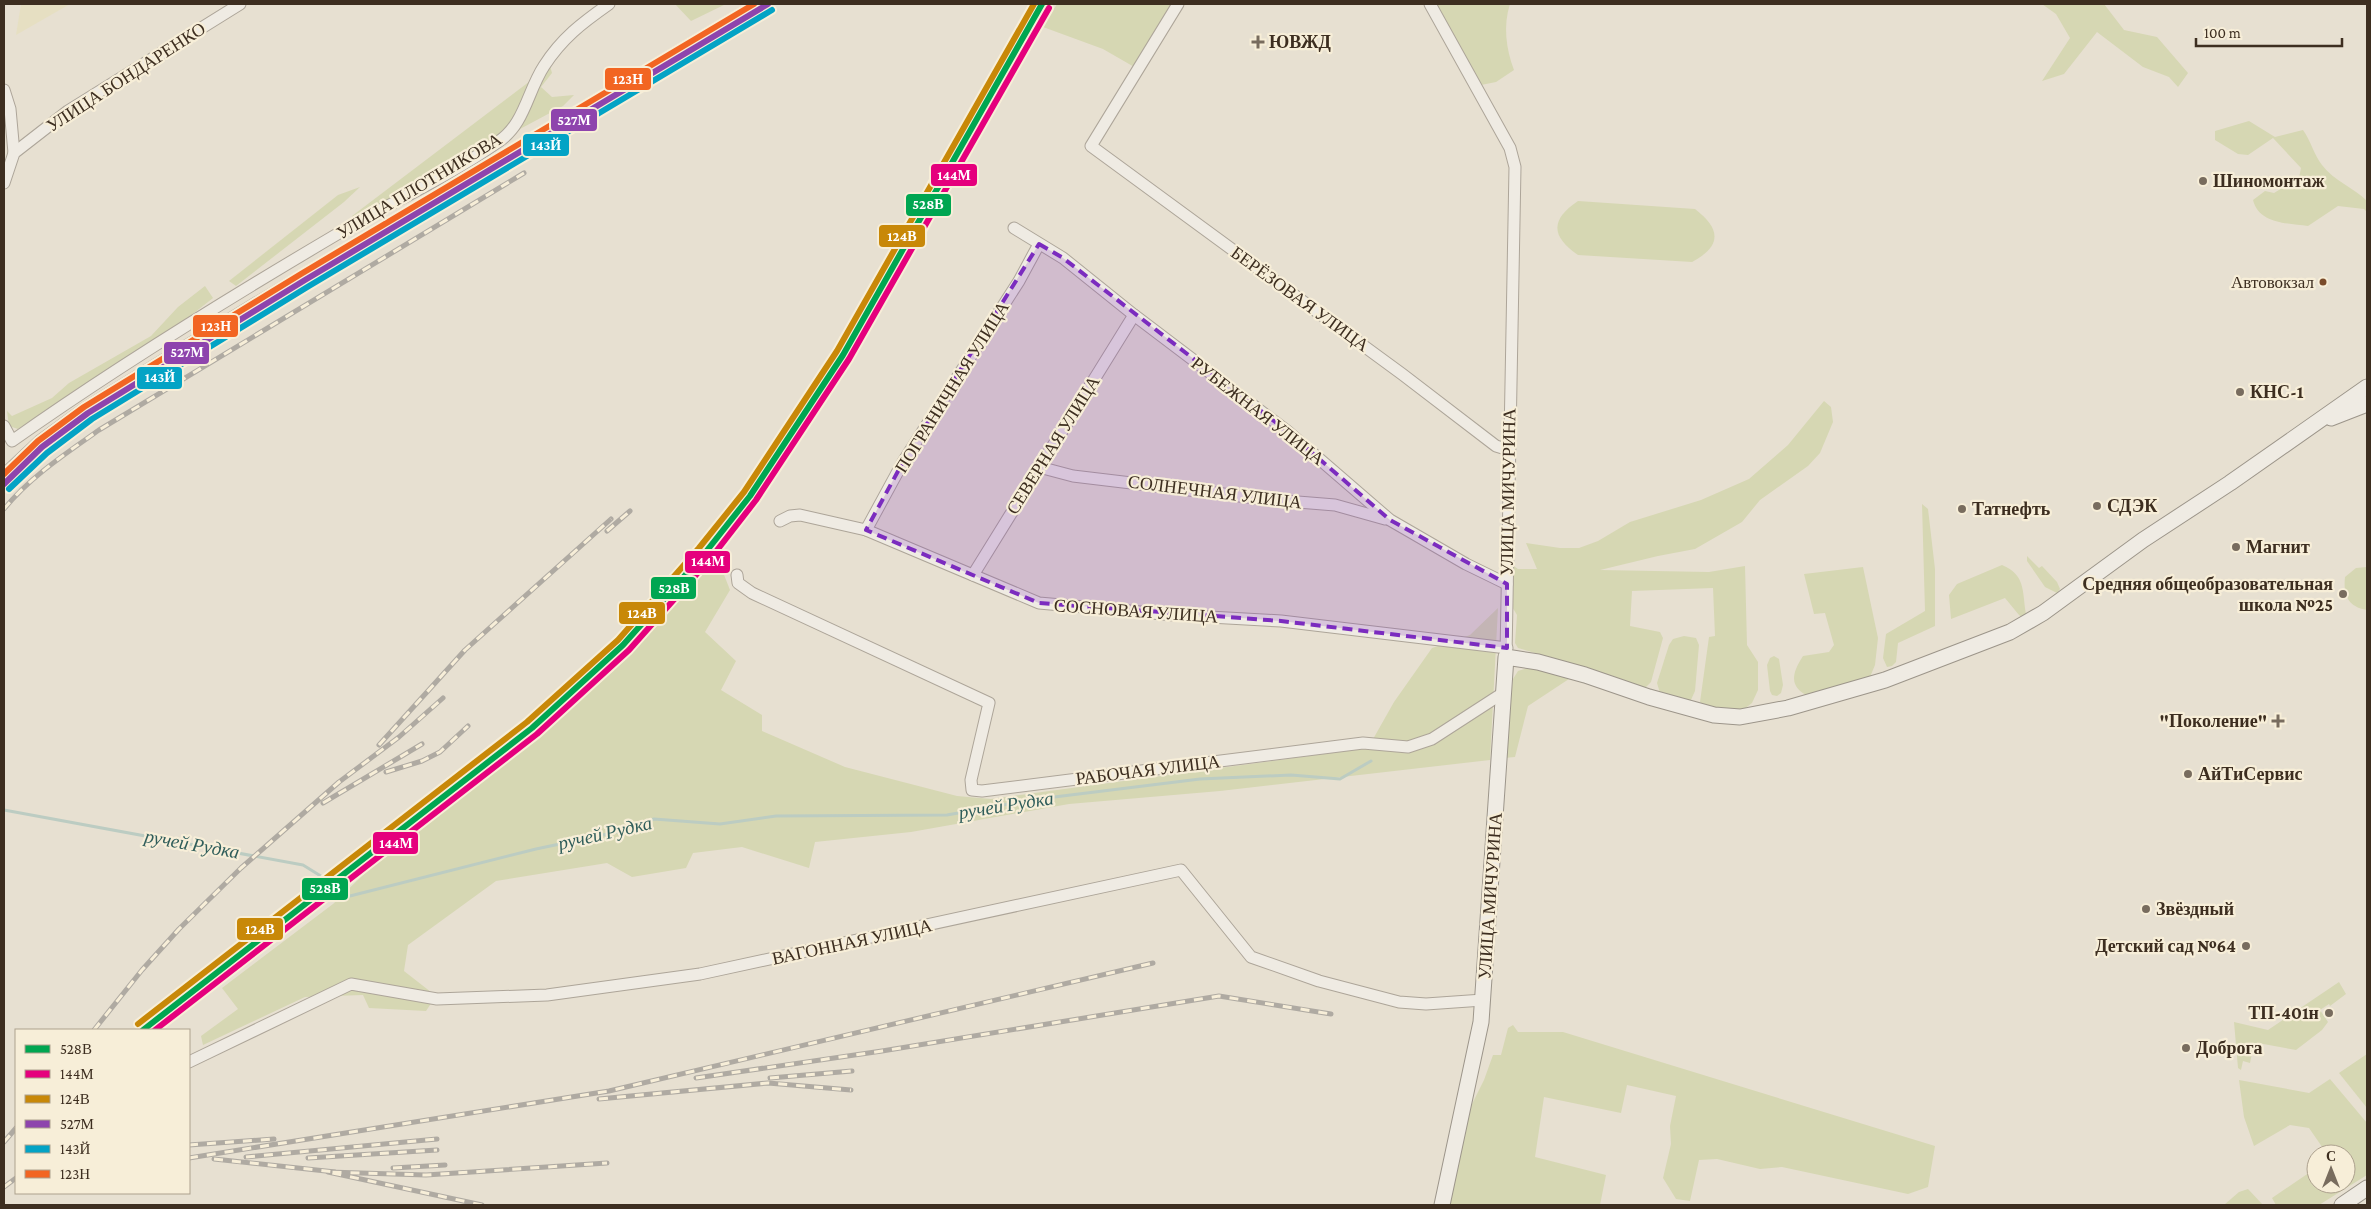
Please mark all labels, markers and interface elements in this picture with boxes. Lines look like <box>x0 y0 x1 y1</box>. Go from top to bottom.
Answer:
scale bar <box>2196 15 2342 47</box>
street label: УЛИЦА БОНДАРЕНКО <box>43 18 209 136</box>
text: 100 m <box>2204 25 2241 41</box>
place label: ЮВЖД <box>1269 32 1332 52</box>
marker: ЮВЖД <box>1251 35 1265 49</box>
line badge: 123Н <box>604 67 652 91</box>
text: 123Н <box>613 71 643 87</box>
line badge: 527М <box>550 108 598 132</box>
text: 527М <box>557 112 591 128</box>
street label: УЛИЦА ПЛОТНИКОВА <box>333 129 505 243</box>
line badge: 143Й <box>522 133 570 157</box>
text: 143Й <box>531 137 561 153</box>
line badge: 144М <box>930 163 978 187</box>
text: 144М <box>937 167 971 183</box>
place label: Шиномонтаж <box>2213 171 2326 191</box>
marker: Шиномонтаж <box>2197 175 2209 187</box>
line badge: 528В <box>905 193 952 217</box>
text: 528В <box>912 196 944 212</box>
line badge: 124В <box>878 224 926 248</box>
text: 124В <box>887 228 917 244</box>
street label: БЕРЁЗОВАЯ УЛИЦА <box>1227 242 1373 356</box>
place label: Автовокзал <box>2231 273 2315 292</box>
marker: Автовокзал <box>2318 277 2328 287</box>
street label: ПОГРАНИЧНАЯ УЛИЦА <box>891 298 1013 476</box>
line badge: 123Н <box>192 314 239 338</box>
text: 123Н <box>201 318 231 334</box>
line badge: 527М <box>163 341 210 365</box>
text: 527М <box>170 344 204 360</box>
street label: РУБЕЖНАЯ УЛИЦА <box>1188 353 1328 469</box>
line badge: 143Й <box>136 366 183 390</box>
text: 143Й <box>145 369 175 385</box>
street label: СЕВЕРНАЯ УЛИЦА <box>1002 372 1104 518</box>
place label: КНС-1 <box>2250 382 2304 402</box>
marker: КНС-1 <box>2234 386 2246 398</box>
street label: УЛИЦА МИЧУРИНА <box>1497 408 1519 576</box>
street label: СОЛНЕЧНАЯ УЛИЦА <box>1127 471 1303 513</box>
place label: СДЭК <box>2107 496 2157 516</box>
place label: Татнефть <box>1972 499 2051 519</box>
marker: СДЭК <box>2091 500 2103 512</box>
marker: Татнефть <box>1956 503 1968 515</box>
place label: Магнит <box>2246 537 2310 557</box>
marker: Магнит <box>2230 541 2242 553</box>
line badge: 144М <box>684 550 731 574</box>
text: 144М <box>691 553 725 569</box>
place label: Средняя общеобразовательная школа №25 <box>2082 574 2333 615</box>
line badge: 528В <box>650 576 697 600</box>
text: 528В <box>658 580 690 596</box>
marker: Средняя общеобразовательная школа №25 <box>2337 588 2349 600</box>
street label: СОСНОВАЯ УЛИЦА <box>1053 595 1219 627</box>
line badge: 124В <box>618 601 666 625</box>
text: 124В <box>627 605 657 621</box>
place label: "Поколение" <box>2160 711 2267 731</box>
marker: "Поколение" <box>2271 714 2285 728</box>
street label: РАБОЧАЯ УЛИЦА <box>1075 751 1221 789</box>
place label: АйТиСервис <box>2198 764 2303 784</box>
marker: АйТиСервис <box>2182 768 2194 780</box>
water label: ручей Рудка <box>955 787 1055 823</box>
water label: ручей Рудка <box>554 812 654 854</box>
street label: УЛИЦА МИЧУРИНА <box>1474 812 1506 980</box>
water label: ручей Рудка <box>141 825 241 863</box>
line badge: 144М <box>372 831 419 855</box>
text: 144М <box>379 835 413 851</box>
line badge: 528В <box>301 877 349 901</box>
text: 528В <box>309 880 341 896</box>
place label: Звёздный <box>2156 899 2234 919</box>
marker: Звёздный <box>2140 903 2152 915</box>
street label: ВАГОННАЯ УЛИЦА <box>770 915 934 969</box>
line badge: 124В <box>236 917 284 941</box>
text: 124В <box>245 921 275 937</box>
place label: Детский сад №64 <box>2095 936 2236 956</box>
marker: Детский сад №64 <box>2240 940 2252 952</box>
place label: ТП-401н <box>2248 1003 2319 1023</box>
marker: ТП-401н <box>2323 1007 2335 1019</box>
legend <box>15 1029 190 1194</box>
place label: Доброга <box>2196 1038 2263 1058</box>
text: 528В <box>60 1041 92 1057</box>
marker: Доброга <box>2180 1042 2192 1054</box>
text: 144М <box>60 1066 94 1082</box>
text: 124В <box>60 1091 90 1107</box>
text: 527М <box>60 1116 94 1132</box>
text: 143Й <box>60 1141 91 1157</box>
north arrow <box>2306 1144 2356 1194</box>
text: С <box>2326 1148 2336 1164</box>
text: 123Н <box>60 1166 90 1182</box>

